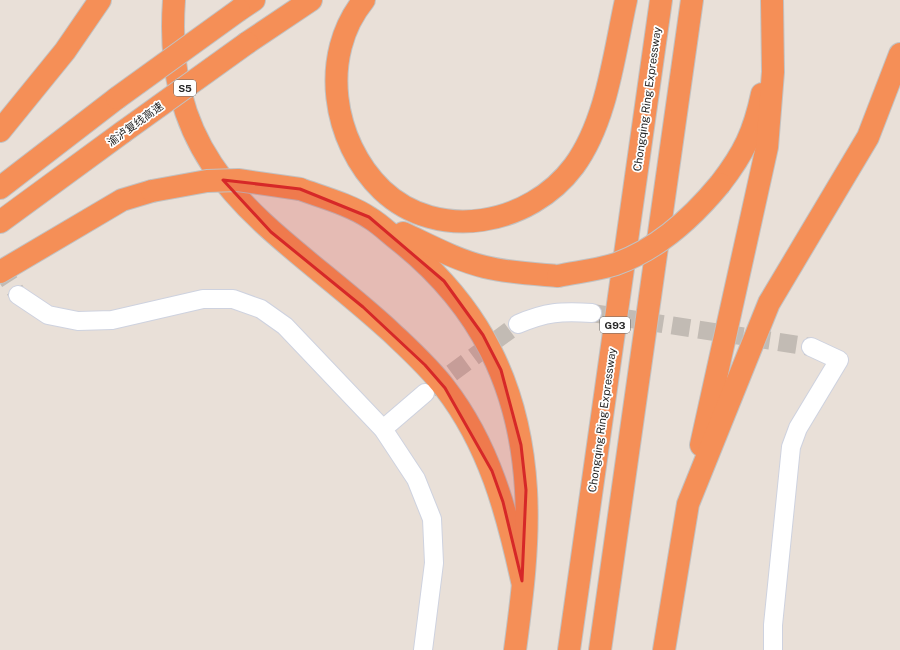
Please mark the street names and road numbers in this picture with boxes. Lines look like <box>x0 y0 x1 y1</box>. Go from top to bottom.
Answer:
street label: Chongqing Ring Expressway <box>631 26 663 172</box>
road number: S5 <box>174 80 196 96</box>
street label: 渝泸复线高速 <box>105 100 165 148</box>
road number: G93 <box>600 317 630 333</box>
street label: Chongqing Ring Expressway <box>586 347 618 493</box>

